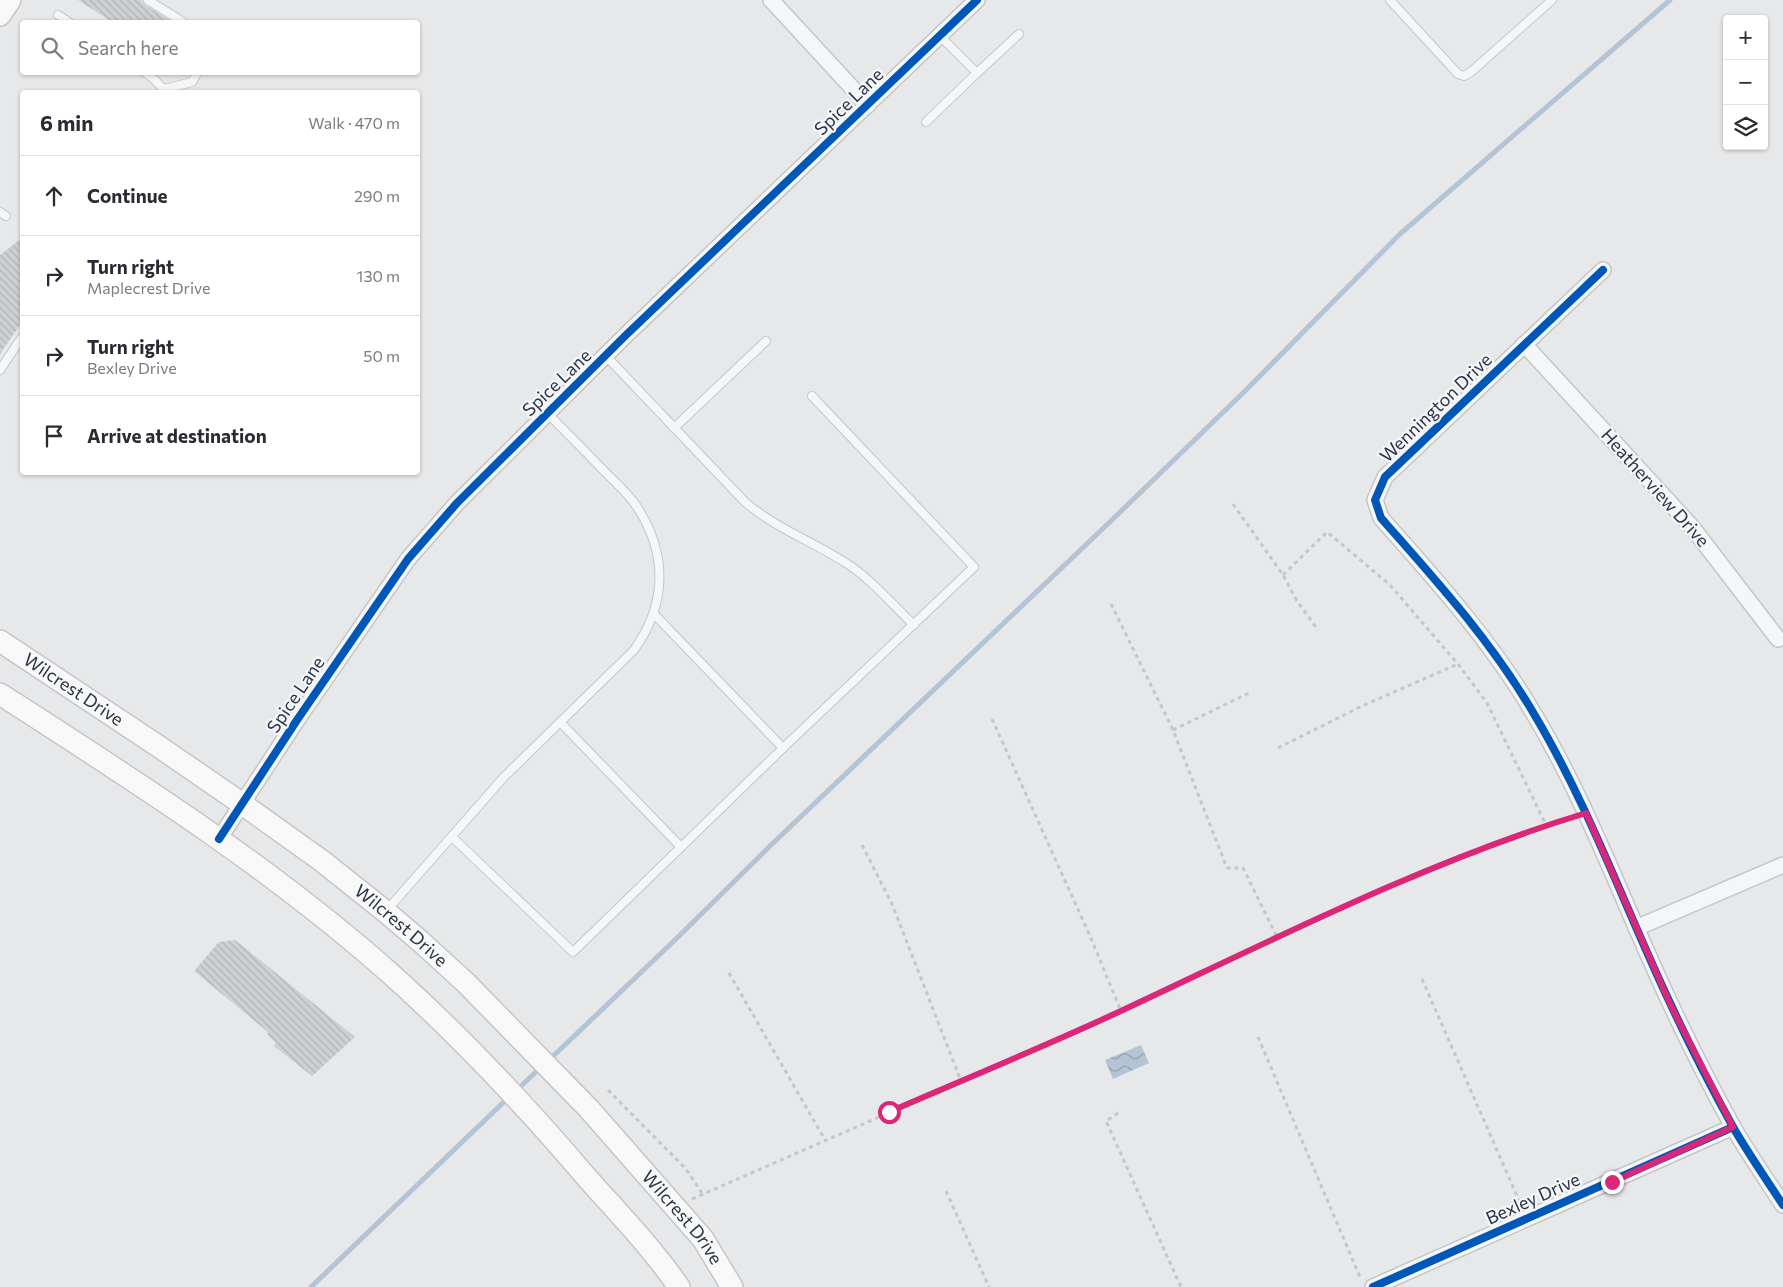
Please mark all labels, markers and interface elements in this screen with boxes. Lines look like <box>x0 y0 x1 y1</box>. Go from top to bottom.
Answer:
map controls <box>1723 15 1768 150</box>
button: + <box>1723 15 1768 60</box>
search box <box>20 20 420 75</box>
icon: search <box>38 34 66 62</box>
text: Search here <box>78 36 178 59</box>
button: − <box>1723 60 1768 105</box>
street label: Spice Lane <box>809 63 887 139</box>
button: layers <box>1723 105 1768 150</box>
text: 6 min <box>40 110 93 135</box>
text: Walk · 470 m <box>308 113 400 132</box>
icon: ahead <box>40 182 68 210</box>
text: Continue <box>87 184 167 207</box>
text: 290 m <box>354 186 400 205</box>
text: Turn right <box>87 255 174 278</box>
icon: right <box>40 262 68 290</box>
text: 130 m <box>357 266 400 285</box>
text: Maplecrest Drive <box>87 278 210 297</box>
text: Turn right <box>87 335 174 358</box>
icon: right <box>40 342 68 370</box>
street label: Spice Lane <box>517 344 595 420</box>
text: 50 m <box>363 346 400 365</box>
street label: Wennington Drive <box>1375 348 1496 466</box>
text: Bexley Drive <box>87 358 177 377</box>
icon: arrive <box>40 422 68 450</box>
text: Arrive at destination <box>87 424 267 447</box>
street label: Heatherview Drive <box>1597 424 1715 551</box>
street label: Wilcrest Drive <box>20 648 128 730</box>
street label: Spice Lane <box>262 652 329 737</box>
street label: Wilcrest Drive <box>350 879 453 971</box>
route start <box>878 1101 901 1124</box>
street label: Wilcrest Drive <box>638 1165 728 1268</box>
street label: Bexley Drive <box>1482 1168 1583 1229</box>
route end <box>1601 1171 1624 1194</box>

